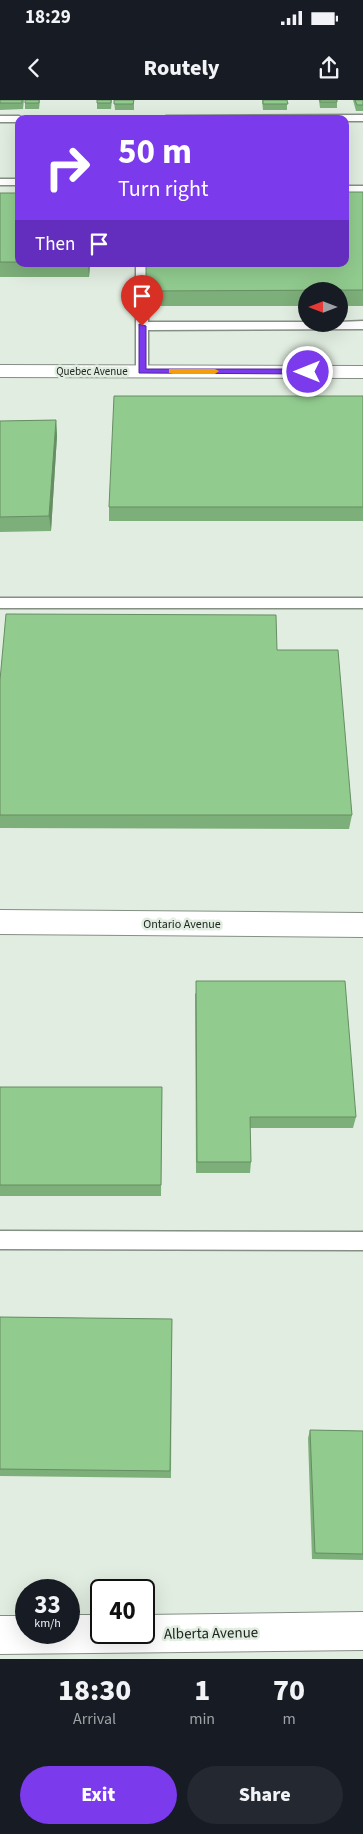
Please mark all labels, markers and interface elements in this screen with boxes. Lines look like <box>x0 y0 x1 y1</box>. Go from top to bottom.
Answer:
text: 18:29 <box>25 4 71 31</box>
text: Routely <box>143 52 220 84</box>
icon: back <box>20 54 48 82</box>
icon: share <box>315 54 343 82</box>
text: 50 m <box>118 127 192 177</box>
icon: right <box>35 135 100 200</box>
text: Turn right <box>118 173 208 205</box>
icon: arrive <box>85 230 113 258</box>
text: Then <box>35 231 75 258</box>
pin <box>121 275 163 326</box>
icon: arrive <box>128 282 156 310</box>
north arrow <box>298 282 348 332</box>
map controls <box>298 282 348 332</box>
position arrow <box>281 345 333 397</box>
street label: Quebec Avenue <box>56 364 128 379</box>
street label: Ontario Avenue <box>143 916 221 933</box>
speed limit sign: 40 <box>90 1579 155 1644</box>
text: 33 <box>34 1587 61 1623</box>
text: km/h <box>34 1615 61 1632</box>
street label: Alberta Avenue <box>164 1622 258 1645</box>
text: 18:30 <box>58 1669 131 1712</box>
text: 1 <box>194 1669 210 1712</box>
text: 70 <box>273 1669 305 1712</box>
text: Arrival <box>73 1708 116 1730</box>
text: min <box>189 1708 215 1730</box>
text: m <box>282 1708 296 1730</box>
button: Exit <box>20 1766 177 1824</box>
button: Share <box>187 1766 343 1824</box>

